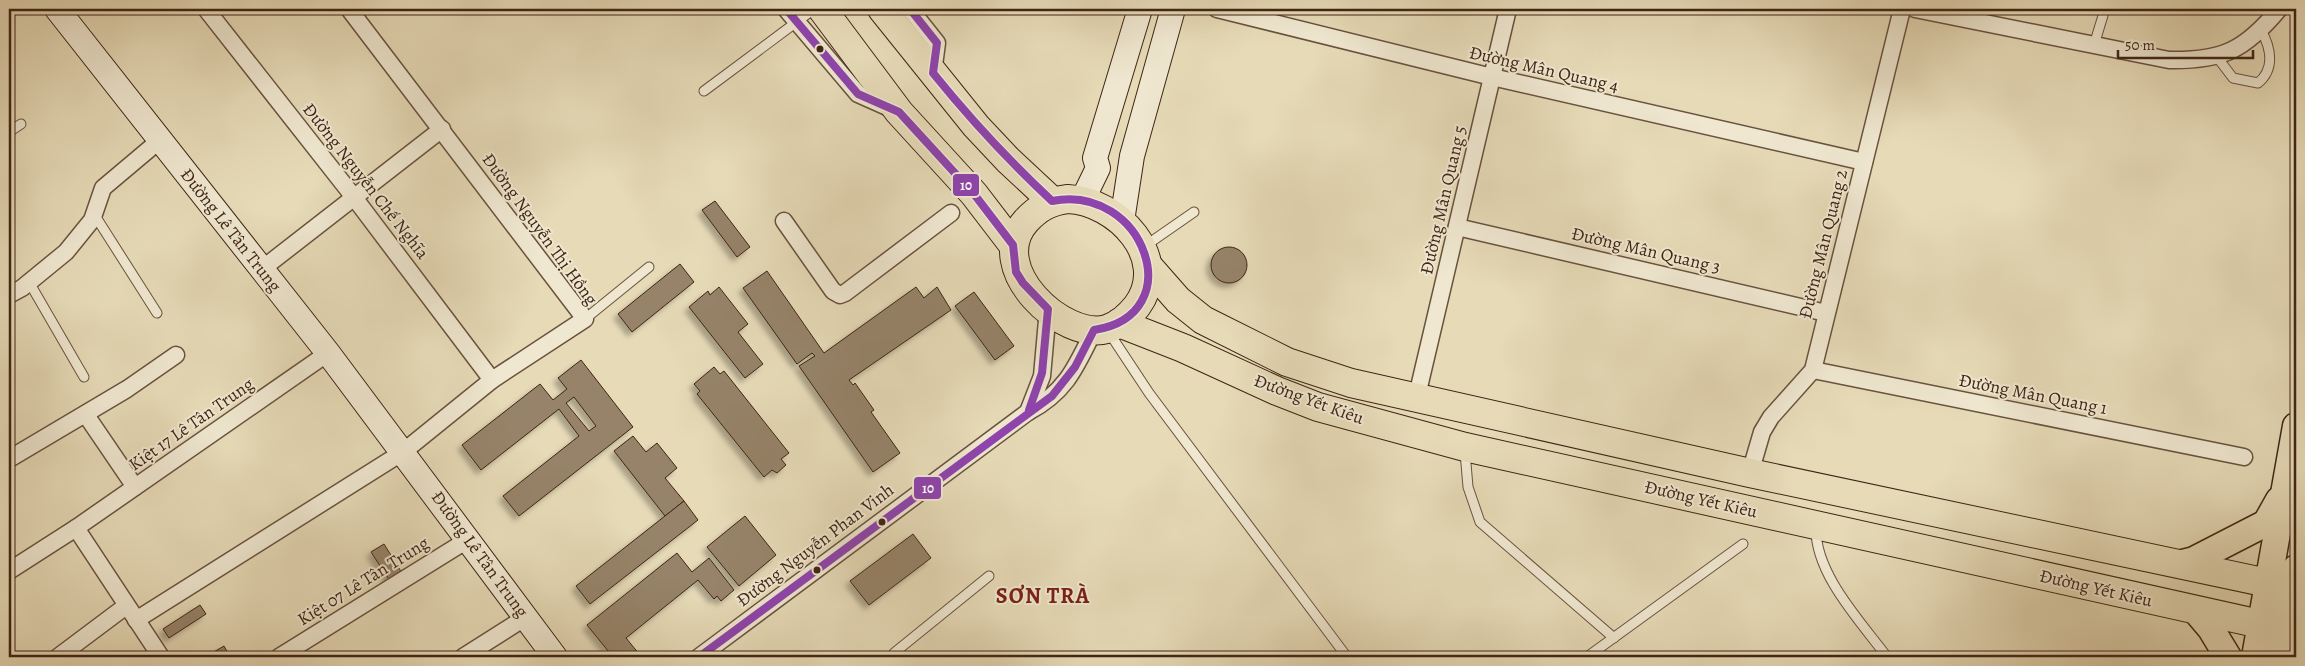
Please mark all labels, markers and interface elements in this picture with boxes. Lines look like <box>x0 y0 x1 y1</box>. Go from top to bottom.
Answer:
scale bar <box>2118 28 2252 60</box>
text: 50 m <box>2125 35 2155 55</box>
street label: Đường Mân Quang 4 <box>1467 40 1621 98</box>
unlabelled marker <box>815 44 825 54</box>
street label: Đường Nguyễn Chế Nghĩa <box>297 98 435 265</box>
street label: Đường Mân Quang 5 <box>1414 123 1472 277</box>
street label: Đường Nguyễn Thị Hồng <box>477 148 603 310</box>
street label: Đường Lê Tân Trung <box>175 163 287 297</box>
street label: Đường Mân Quang 2 <box>1793 166 1853 321</box>
line badge: 10 <box>952 173 980 197</box>
text: 10 <box>960 176 972 195</box>
street label: Đường Mân Quang 3 <box>1569 221 1723 279</box>
street label: Đường Yết Kiêu <box>1251 368 1367 430</box>
street label: Đường Mân Quang 1 <box>1957 368 2109 420</box>
street label: Kiệt 17 Lê Tân Trung <box>124 372 258 476</box>
street label: Đường Yết Kiêu <box>1642 474 1760 524</box>
line badge: 10 <box>913 476 942 500</box>
street label: Đường Nguyễn Phan Vinh <box>731 478 899 612</box>
text: 10 <box>922 479 934 498</box>
street label: Đường Lê Tân Trung <box>426 486 534 622</box>
unlabelled marker <box>877 517 887 527</box>
street label: Kiệt 07 Lê Tân Trung <box>293 531 433 631</box>
street label: Đường Yết Kiêu <box>2037 563 2155 613</box>
unlabelled marker <box>812 565 822 575</box>
district label: SƠN TRÀ <box>996 581 1090 611</box>

